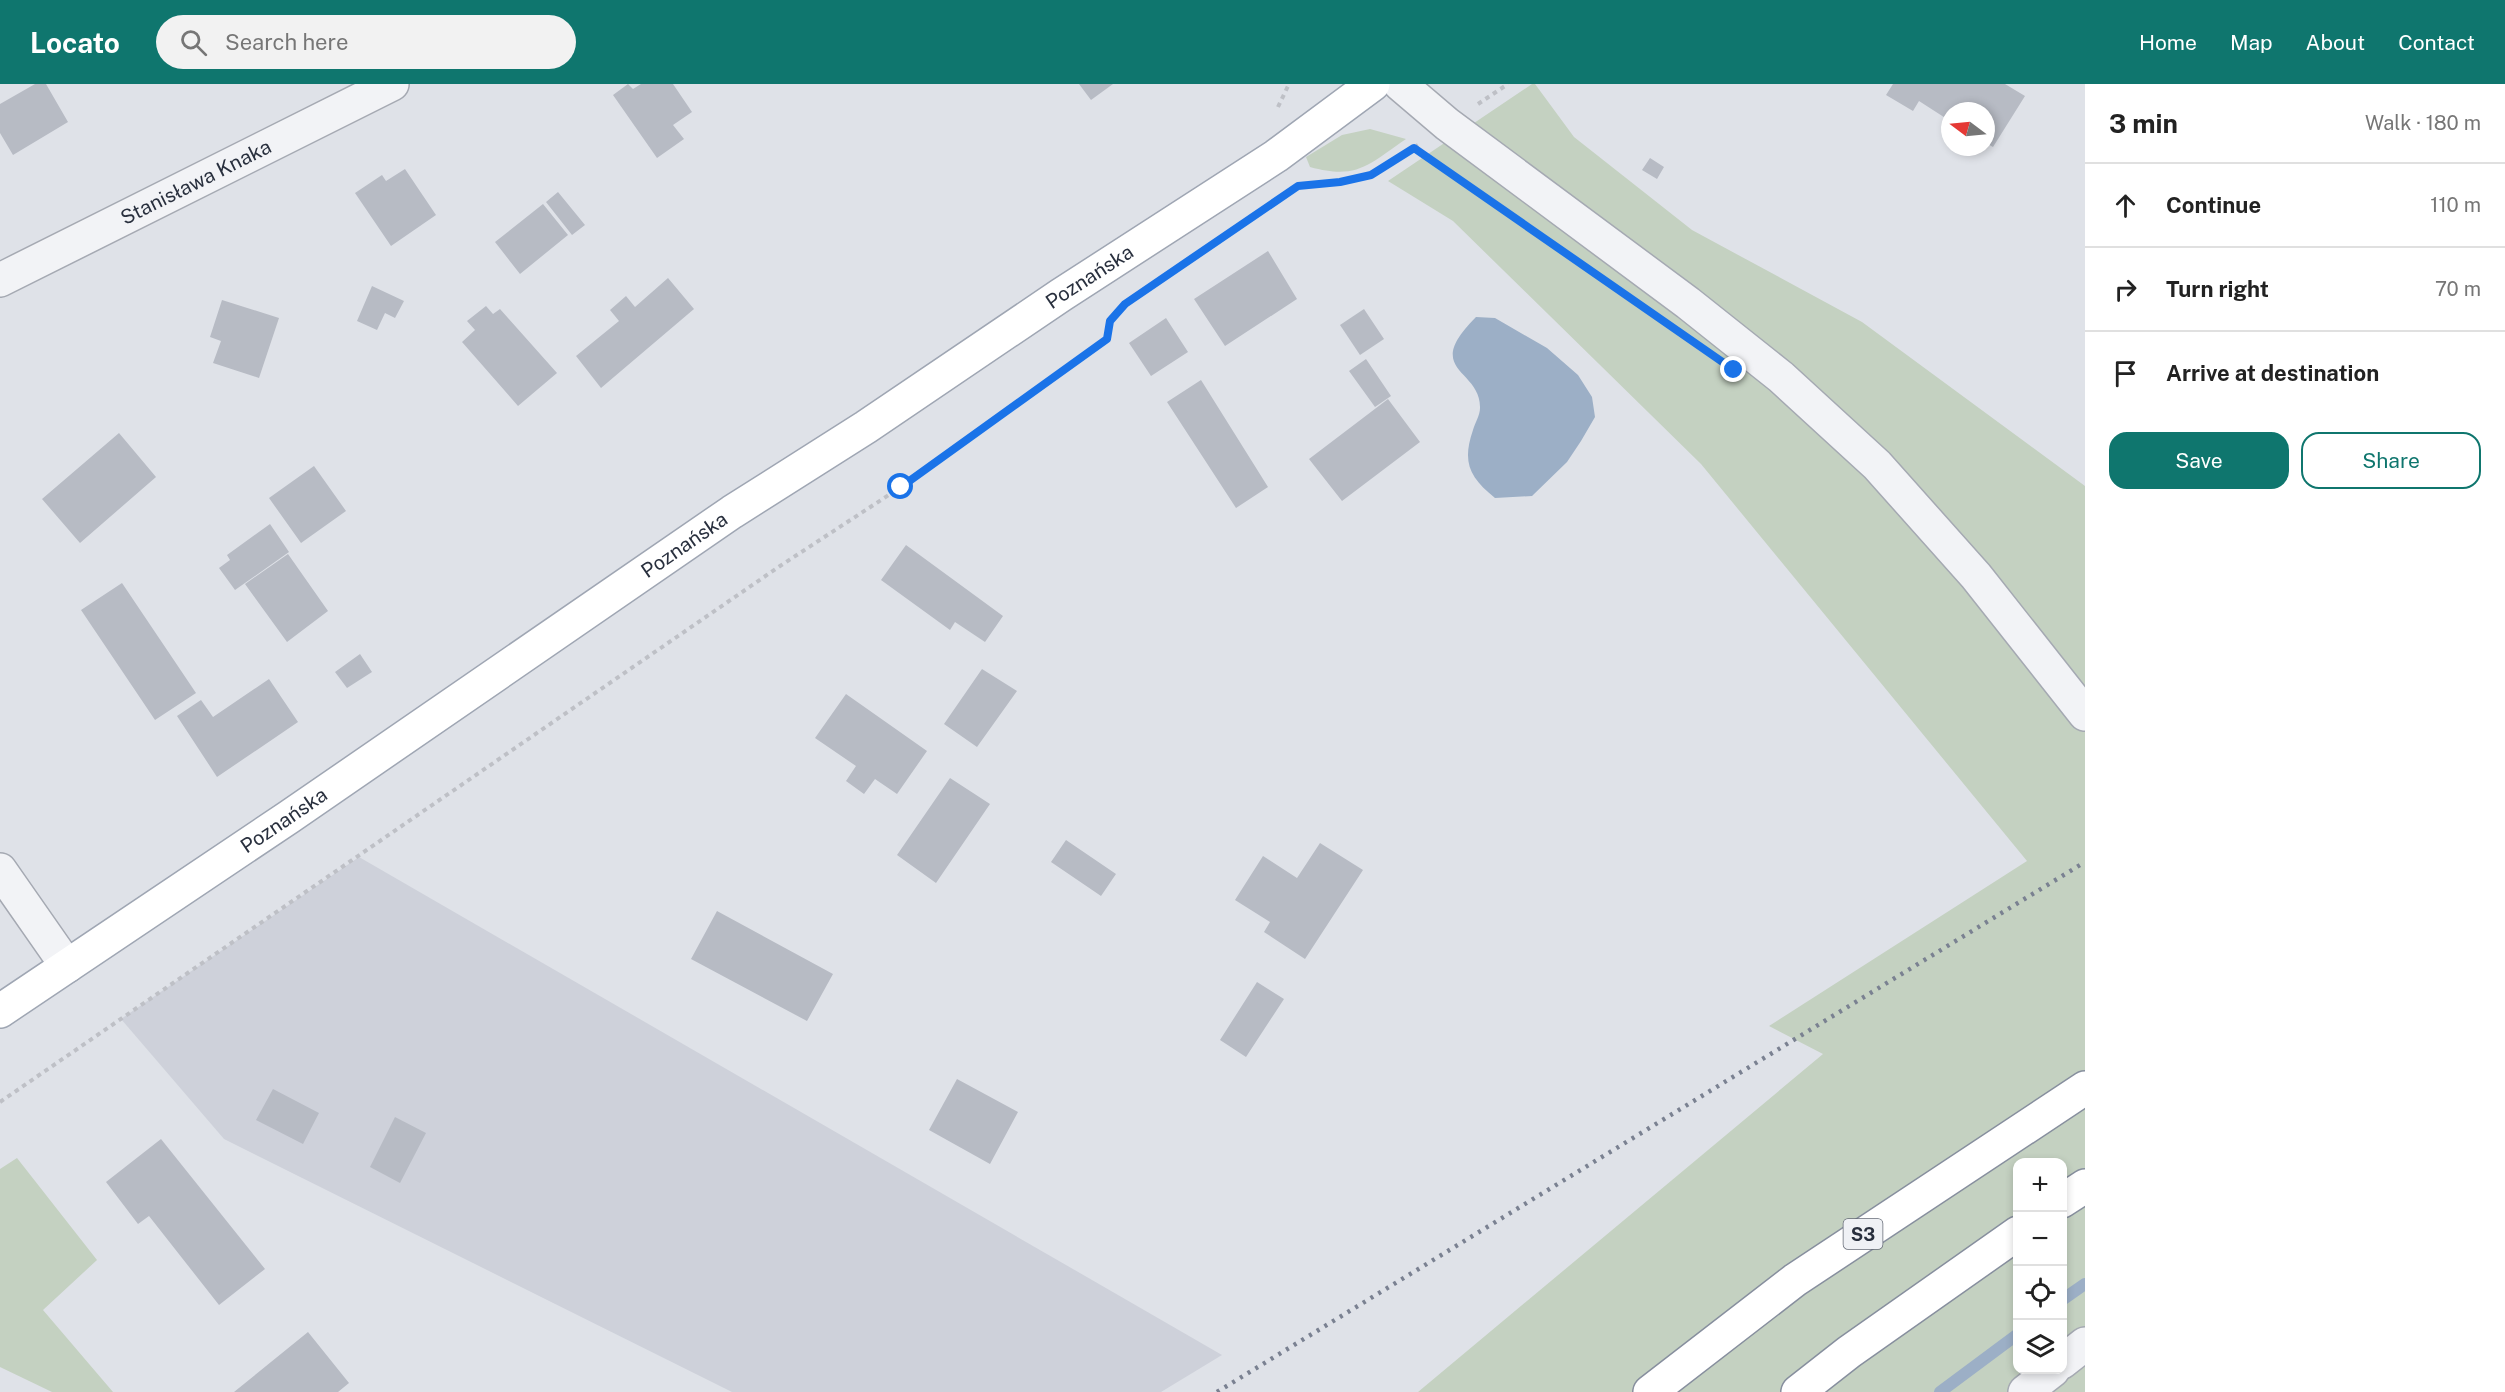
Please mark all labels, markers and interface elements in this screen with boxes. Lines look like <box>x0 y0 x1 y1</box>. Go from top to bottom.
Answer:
search box <box>156 15 576 69</box>
text: Locato <box>30 26 120 59</box>
icon: search <box>177 26 210 59</box>
text: Search here <box>225 29 348 55</box>
text: Home <box>2139 30 2197 55</box>
text: Map <box>2230 30 2273 55</box>
text: About <box>2306 30 2365 55</box>
text: Contact <box>2398 30 2475 55</box>
north arrow <box>1941 102 1995 156</box>
text: 3 min <box>2109 108 2178 139</box>
text: Walk · 180 m <box>2365 111 2481 135</box>
street label: Stanisława Knaka <box>117 134 275 230</box>
icon: ahead <box>2109 189 2142 222</box>
text: Continue <box>2166 192 2261 218</box>
text: 110 m <box>2430 193 2481 217</box>
street label: Poznańska <box>1041 240 1138 314</box>
icon: right <box>2109 273 2142 306</box>
text: Turn right <box>2166 276 2269 302</box>
text: 70 m <box>2435 277 2481 301</box>
route end <box>1720 356 1746 382</box>
icon: arrive <box>2109 357 2142 390</box>
text: Arrive at destination <box>2166 360 2379 386</box>
button: Save <box>2109 432 2289 489</box>
button: Share <box>2301 432 2481 489</box>
route start <box>887 473 913 499</box>
street label: Poznańska <box>637 507 732 583</box>
street label: Poznańska <box>236 782 332 858</box>
map controls <box>2013 1158 2067 1374</box>
button: + <box>2013 1158 2067 1212</box>
button: − <box>2013 1212 2067 1266</box>
road number: S3 <box>1844 1219 1882 1249</box>
button: locate <box>2013 1266 2067 1320</box>
button: layers <box>2013 1320 2067 1374</box>

